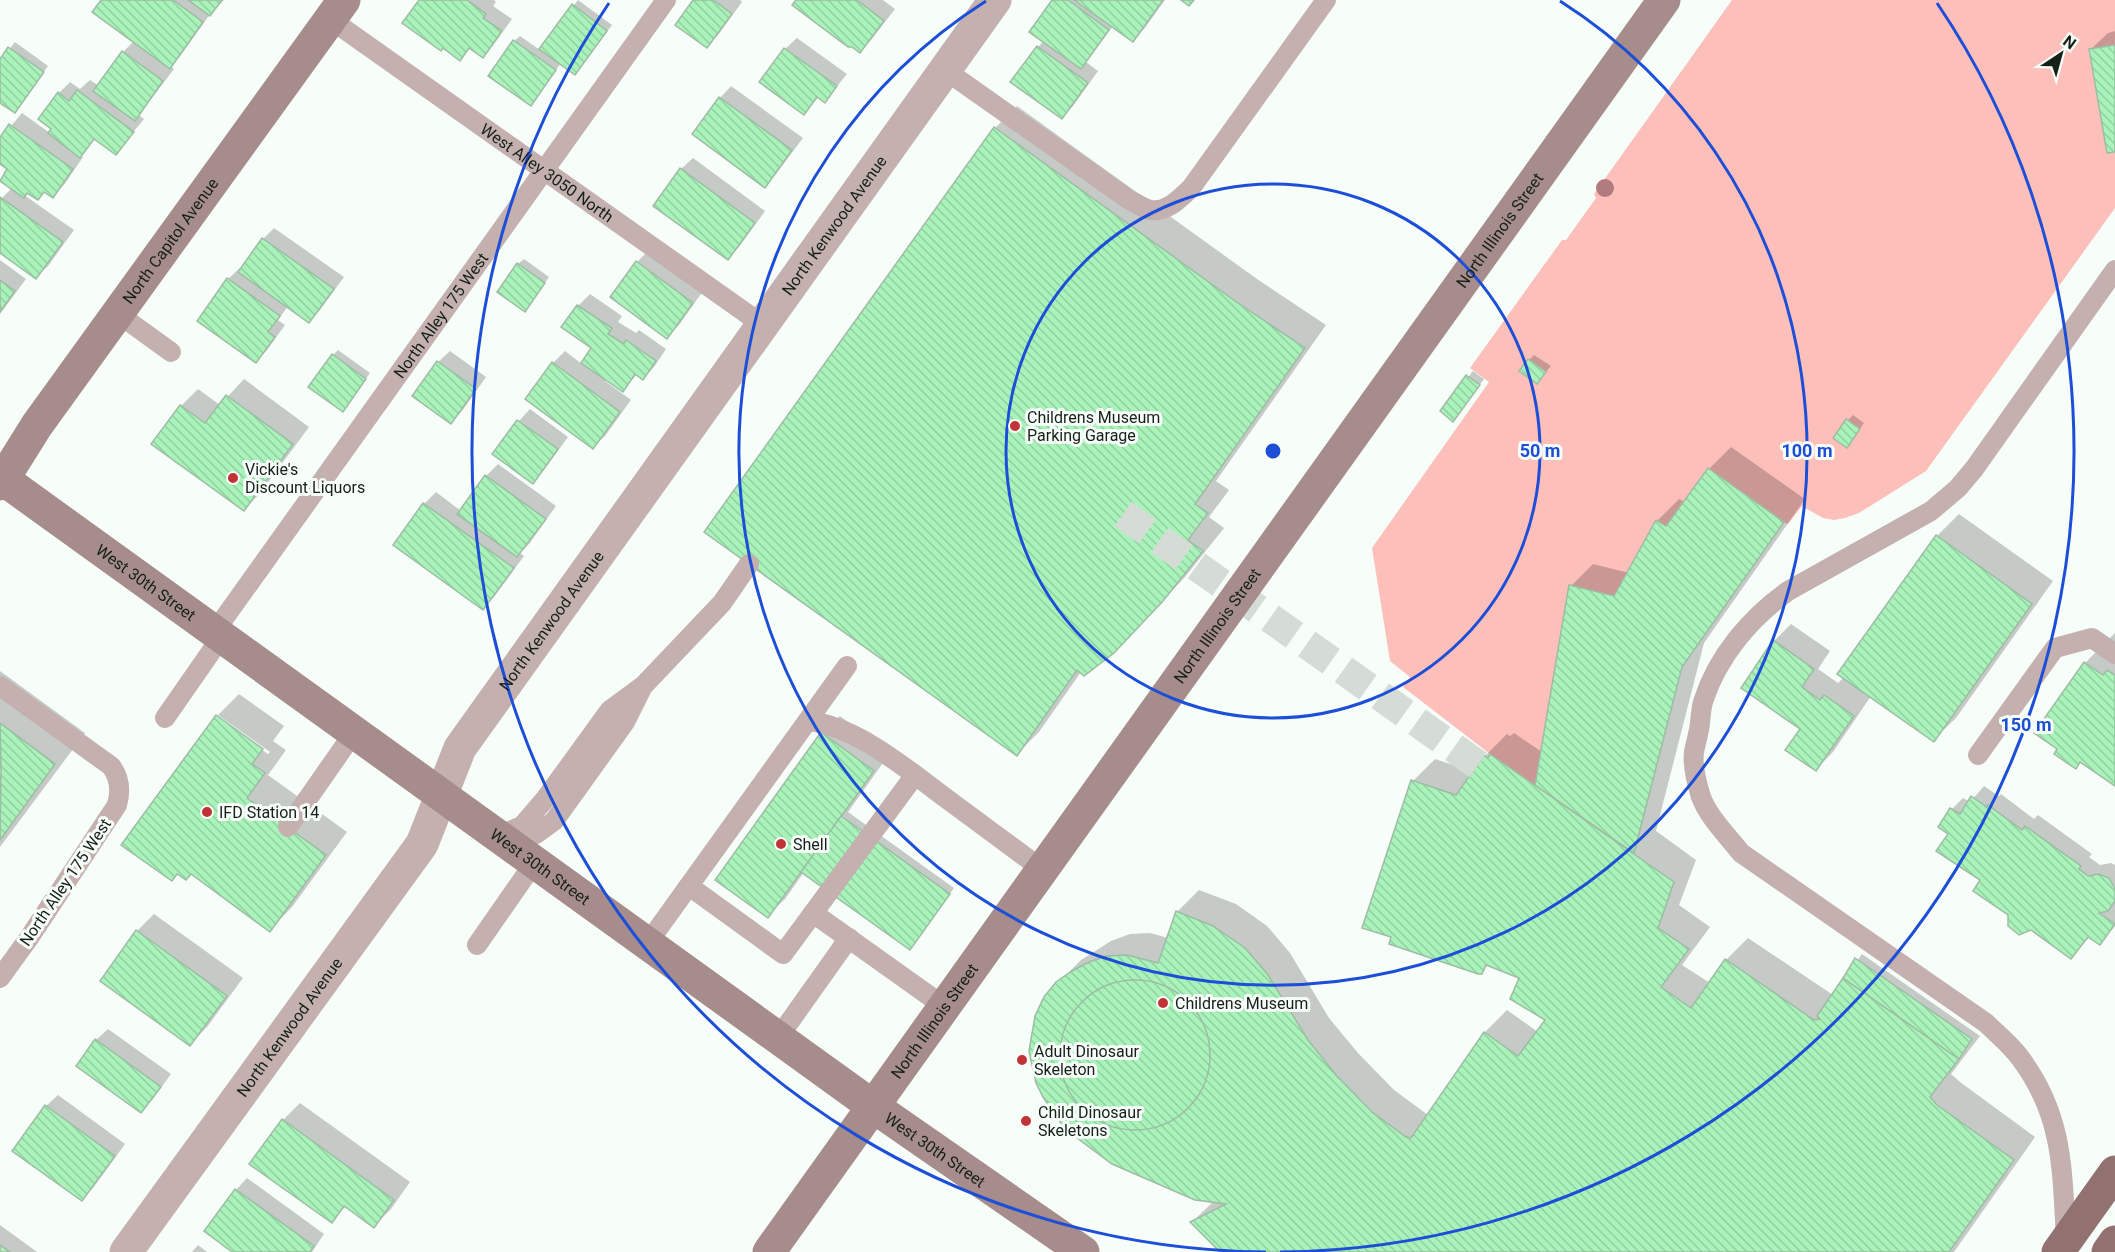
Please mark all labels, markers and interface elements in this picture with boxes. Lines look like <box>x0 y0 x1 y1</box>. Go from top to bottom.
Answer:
north arrow <box>2031 24 2091 84</box>
text: N <box>2059 31 2080 53</box>
street label: West Alley 3050 North <box>477 119 617 226</box>
street label: North Kenwood Avenue <box>778 152 891 299</box>
street label: North Illinois Street <box>1452 169 1547 292</box>
street label: North Capitol Avenue <box>119 174 222 308</box>
street label: North Alley 175 West <box>390 249 492 382</box>
place label: Childrens Museum Parking Garage <box>1027 408 1160 445</box>
marker: Childrens Museum Parking Garage <box>1008 419 1022 433</box>
text: 50 m <box>1520 440 1560 461</box>
text: 100 m <box>1781 440 1833 461</box>
centre of rings <box>1263 441 1283 461</box>
place label: Vickie's Discount Liquors <box>245 460 365 497</box>
marker: Vickie's Discount Liquors <box>226 471 240 485</box>
street label: West 30th Street <box>92 540 199 625</box>
street label: North Kenwood Avenue <box>495 547 608 694</box>
street label: North Illinois Street <box>1170 565 1265 687</box>
text: 150 m <box>2000 714 2052 735</box>
place label: IFD Station 14 <box>219 803 319 822</box>
marker: IFD Station 14 <box>200 805 214 819</box>
street label: North Alley 175 West <box>16 815 115 950</box>
street label: West 30th Street <box>487 825 593 909</box>
place label: Shell <box>793 835 828 854</box>
marker: Shell <box>774 837 788 851</box>
street label: North Kenwood Avenue <box>233 954 346 1101</box>
street label: North Illinois Street <box>887 960 982 1082</box>
place label: Childrens Museum <box>1175 994 1308 1013</box>
marker: Childrens Museum <box>1156 996 1170 1010</box>
place label: Adult Dinosaur Skeleton <box>1034 1042 1140 1079</box>
marker: Adult Dinosaur Skeleton <box>1015 1053 1029 1067</box>
place label: Child Dinosaur Skeletons <box>1038 1103 1142 1140</box>
street label: West 30th Street <box>881 1108 989 1191</box>
marker: Child Dinosaur Skeletons <box>1019 1114 1033 1128</box>

